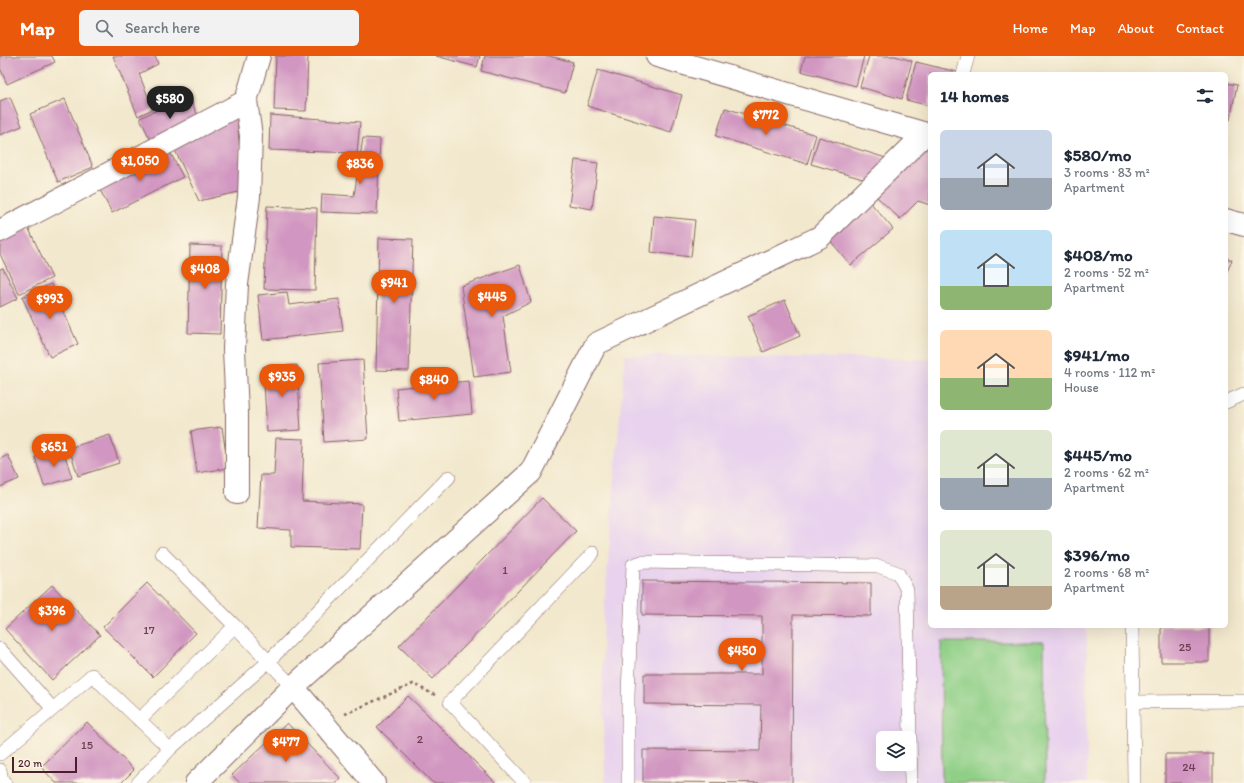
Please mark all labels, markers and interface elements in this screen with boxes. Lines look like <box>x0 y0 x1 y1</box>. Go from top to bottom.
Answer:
search box <box>79 10 359 46</box>
text: Map <box>20 17 55 40</box>
icon: search <box>93 17 115 39</box>
text: Search here <box>125 19 200 37</box>
text: Home <box>1013 20 1048 37</box>
text: Map <box>1070 20 1096 37</box>
text: About <box>1118 20 1154 37</box>
text: Contact <box>1176 20 1224 37</box>
icon: filters <box>1194 85 1216 107</box>
pin: $580 <box>146 86 194 120</box>
text: 14 homes <box>940 86 1009 106</box>
text: $580 <box>156 91 184 106</box>
pin: $772 <box>742 102 790 136</box>
text: $772 <box>753 107 779 122</box>
text: $580/mo <box>1064 145 1131 165</box>
icon: home <box>972 146 1020 194</box>
pin: $1,050 <box>107 148 173 182</box>
pin: $836 <box>336 151 384 185</box>
text: $1,050 <box>121 153 159 168</box>
text: $836 <box>346 156 374 171</box>
text: 3 rooms · 83 m² <box>1064 165 1150 180</box>
text: Apartment <box>1064 180 1125 195</box>
text: $408/mo <box>1064 245 1133 265</box>
icon: home <box>972 246 1020 294</box>
pin: $408 <box>181 256 229 290</box>
text: $408 <box>190 261 220 276</box>
text: 2 rooms · 52 m² <box>1064 265 1149 280</box>
pin: $941 <box>370 270 418 304</box>
text: $941 <box>380 275 408 290</box>
text: Apartment <box>1064 280 1125 295</box>
pin: $445 <box>468 284 516 318</box>
pin: $993 <box>26 286 74 320</box>
text: $445 <box>477 289 507 304</box>
text: $993 <box>36 291 64 306</box>
text: $941/mo <box>1064 345 1130 365</box>
icon: home <box>972 346 1020 394</box>
pin: $935 <box>258 364 306 398</box>
text: 4 rooms · 112 m² <box>1064 365 1155 380</box>
pin: $840 <box>410 367 458 401</box>
text: $935 <box>268 369 296 384</box>
text: $840 <box>419 372 449 387</box>
text: House <box>1064 380 1099 395</box>
pin: $651 <box>30 434 78 468</box>
text: $651 <box>41 439 67 454</box>
text: $445/mo <box>1064 445 1132 465</box>
icon: home <box>972 446 1020 494</box>
text: 2 rooms · 62 m² <box>1064 465 1149 480</box>
text: Apartment <box>1064 480 1125 495</box>
text: $396/mo <box>1064 545 1130 565</box>
icon: home <box>972 546 1020 594</box>
house number: 1 <box>502 563 508 577</box>
text: 2 rooms · 68 m² <box>1064 565 1149 580</box>
text: Apartment <box>1064 580 1125 595</box>
pin: $396 <box>28 598 76 632</box>
text: $396 <box>38 603 66 618</box>
house number: 17 <box>143 623 155 637</box>
pin: $450 <box>718 638 766 672</box>
house number: 25 <box>1179 640 1191 654</box>
text: $450 <box>727 643 757 658</box>
pin: $477 <box>262 729 310 763</box>
map controls <box>876 731 916 771</box>
button: layers <box>876 731 916 771</box>
house number: 2 <box>417 732 424 746</box>
text: $477 <box>272 734 300 749</box>
house number: 15 <box>81 738 93 752</box>
scale bar <box>12 755 77 774</box>
text: 20 m <box>18 757 42 770</box>
house number: 24 <box>1182 760 1196 774</box>

